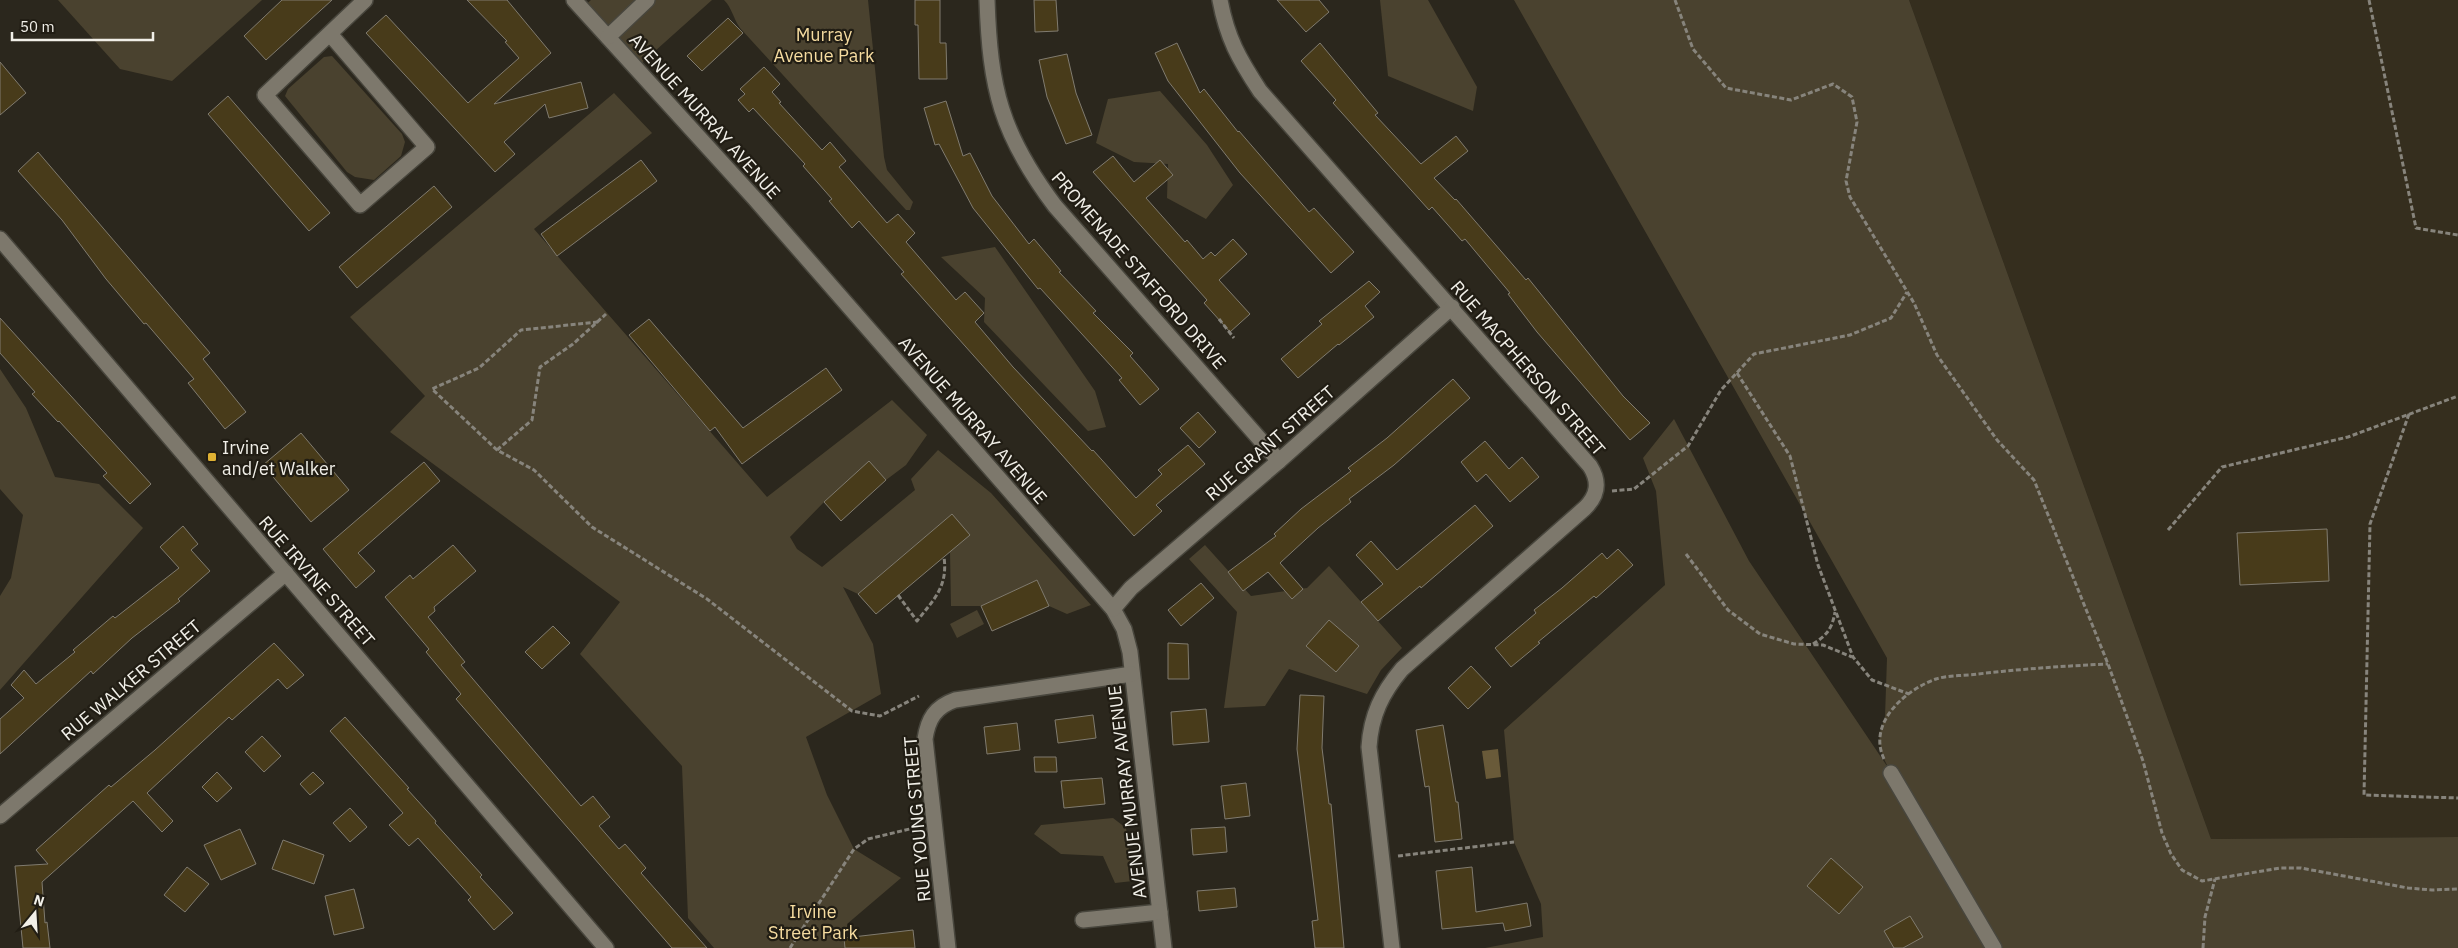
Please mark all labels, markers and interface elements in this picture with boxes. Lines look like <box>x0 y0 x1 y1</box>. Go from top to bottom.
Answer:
scale bar <box>12 10 154 42</box>
text: 50 m <box>20 17 55 36</box>
park label: Murray Avenue Park <box>774 23 875 67</box>
street label: AVENUE MURRAY AVENUE <box>625 28 785 204</box>
street label: PROMENADE STAFFORD DRIVE <box>1047 166 1231 374</box>
street label: RUE MACPHERSON STREET <box>1446 276 1610 460</box>
street label: AVENUE MURRAY AVENUE <box>894 331 1052 509</box>
street label: RUE GRANT STREET <box>1200 380 1340 506</box>
place label: Irvine and/et Walker <box>222 436 336 480</box>
marker: Irvine and/et Walker <box>206 451 218 463</box>
street label: RUE IRVINE STREET <box>254 511 380 651</box>
street label: RUE WALKER STREET <box>56 615 206 745</box>
street label: AVENUE MURRAY AVENUE <box>1102 684 1152 900</box>
street label: RUE YOUNG STREET <box>898 735 936 903</box>
north arrow <box>10 888 60 938</box>
text: N <box>31 891 47 911</box>
park label: Irvine Street Park <box>768 900 859 944</box>

